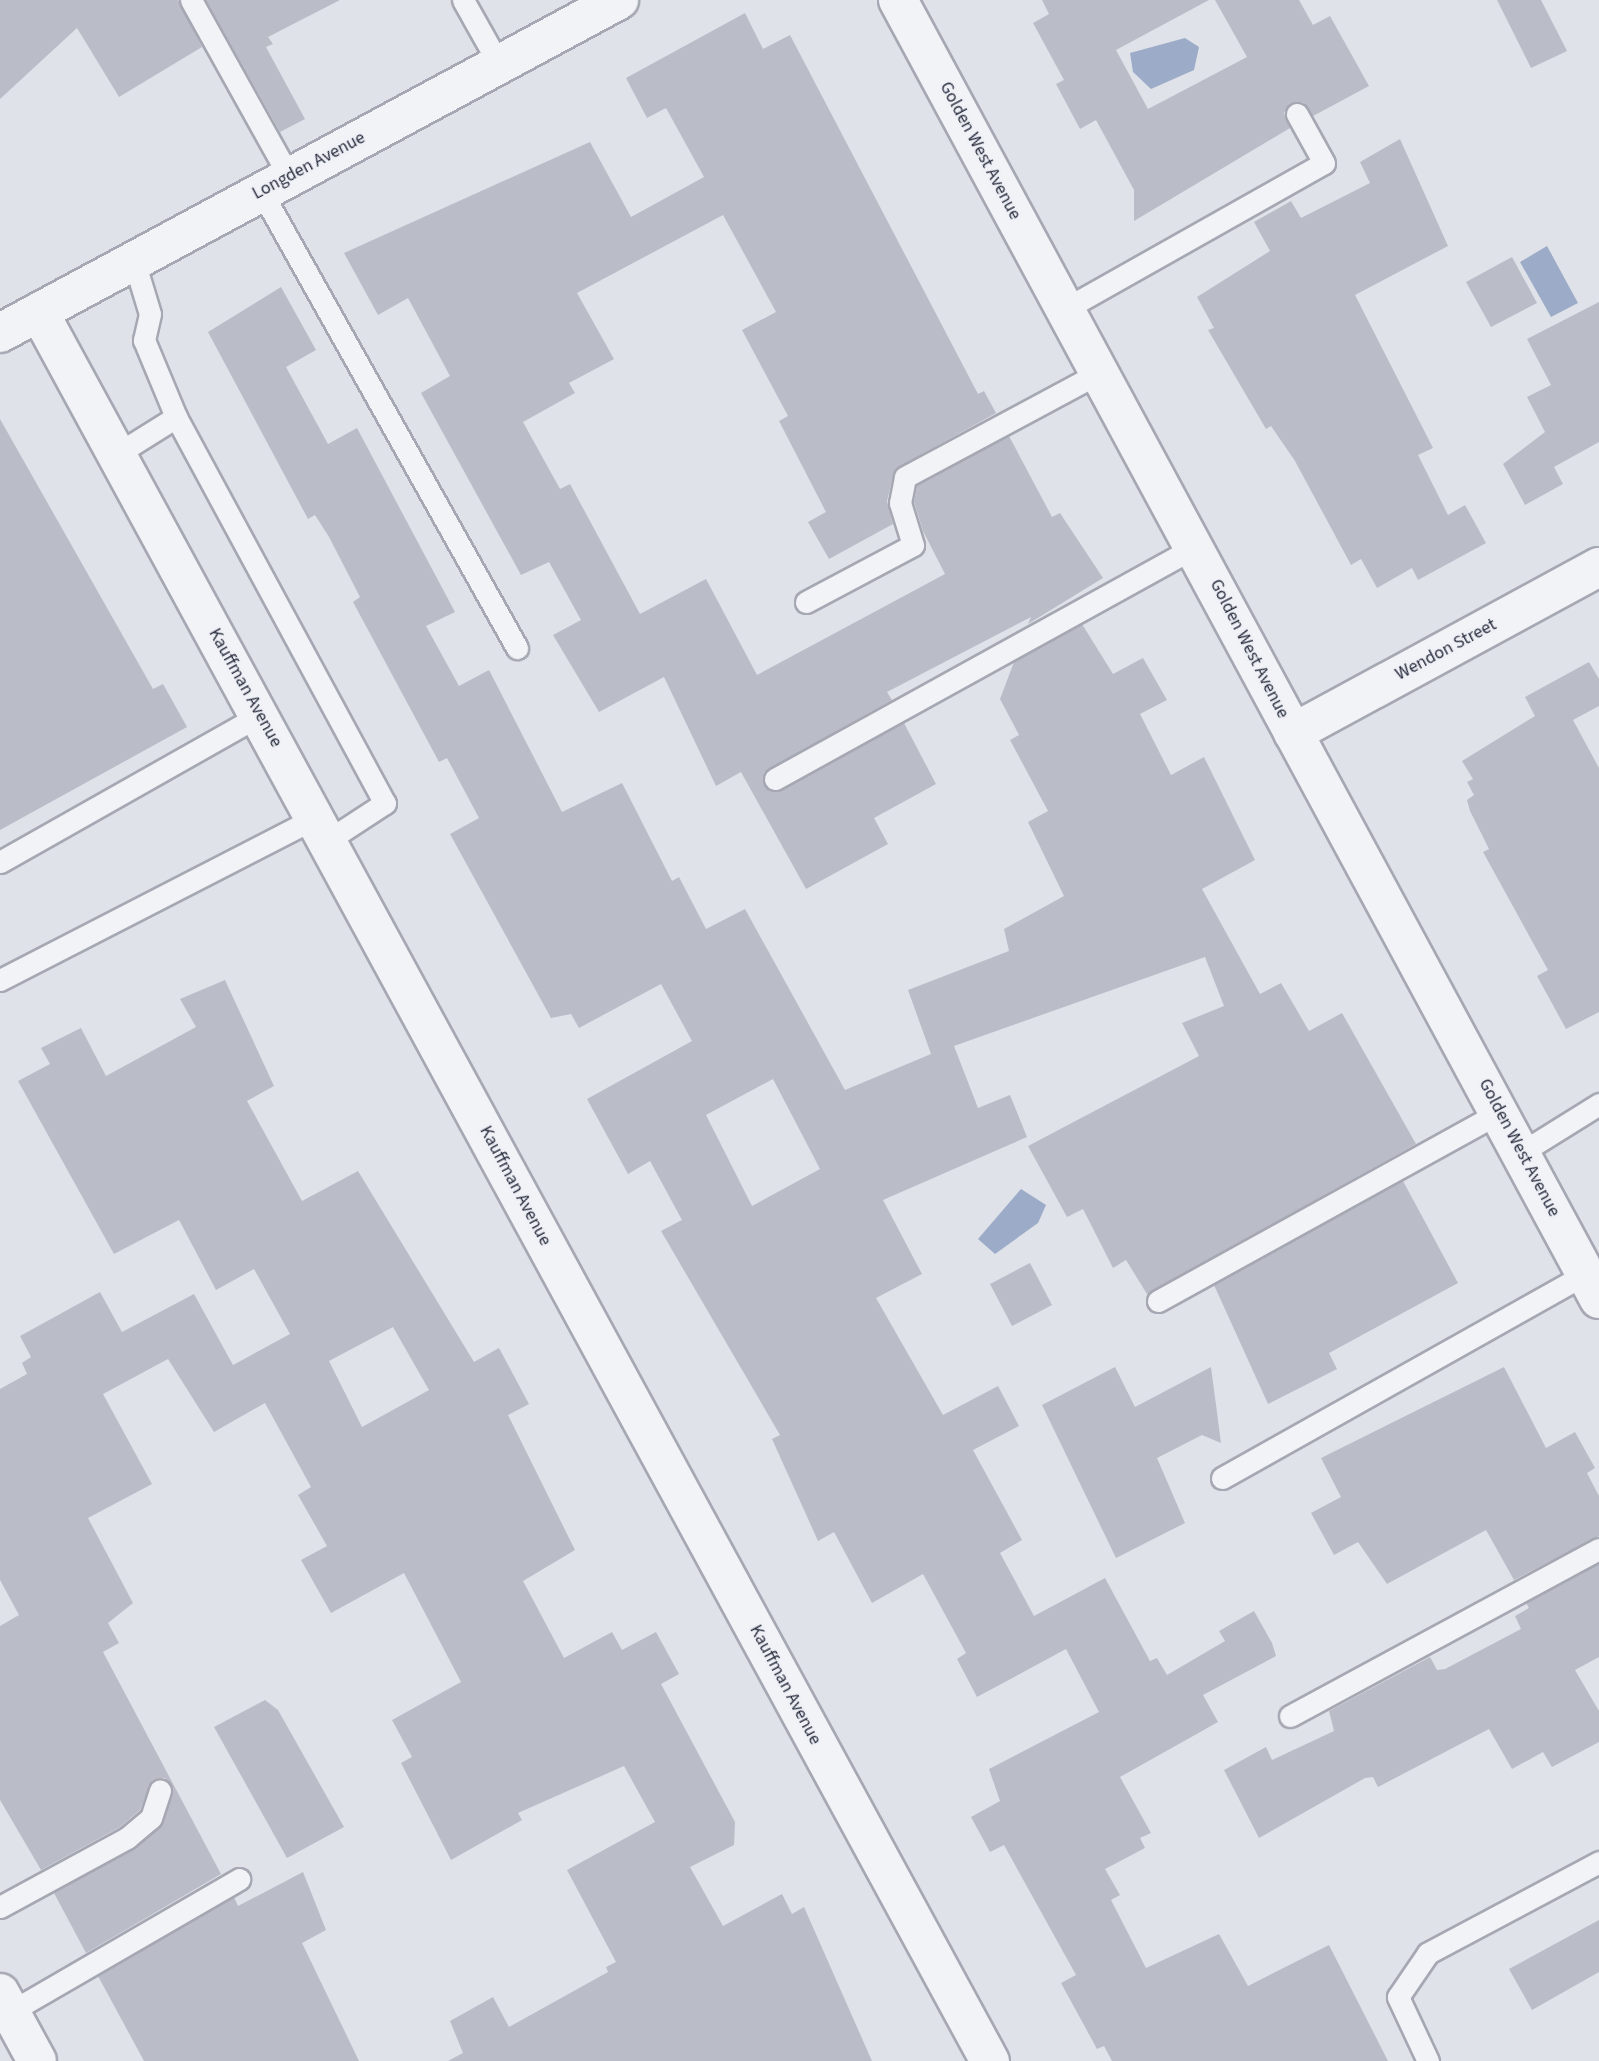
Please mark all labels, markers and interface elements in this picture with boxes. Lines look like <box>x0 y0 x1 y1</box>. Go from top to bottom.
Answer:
street label: Golden West Avenue <box>934 78 1026 224</box>
street label: Longden Avenue <box>249 127 369 205</box>
street label: Golden West Avenue <box>1205 576 1293 722</box>
street label: Wendon Street <box>1392 614 1500 686</box>
street label: Kauffman Avenue <box>203 625 287 751</box>
street label: Golden West Avenue <box>1473 1075 1565 1221</box>
street label: Kauffman Avenue <box>474 1122 556 1250</box>
street label: Kauffman Avenue <box>744 1621 826 1749</box>

